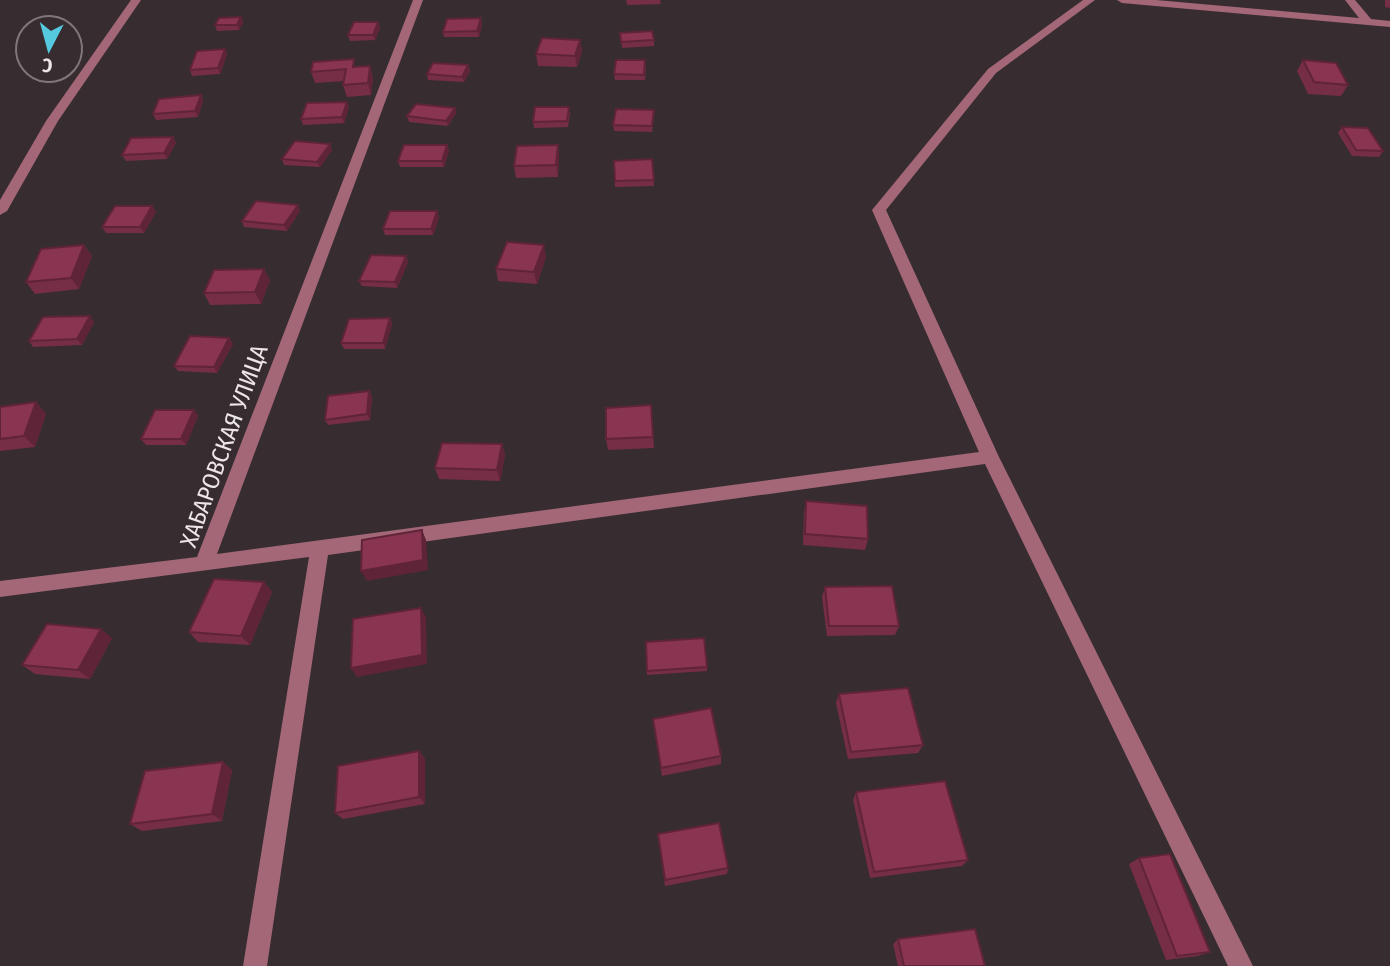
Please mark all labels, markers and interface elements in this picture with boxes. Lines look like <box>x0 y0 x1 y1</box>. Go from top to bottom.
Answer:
north arrow <box>14 14 84 84</box>
text: С <box>41 53 53 77</box>
street label: ХАБАРОВСКАЯ УЛИЦА <box>174 341 274 551</box>

